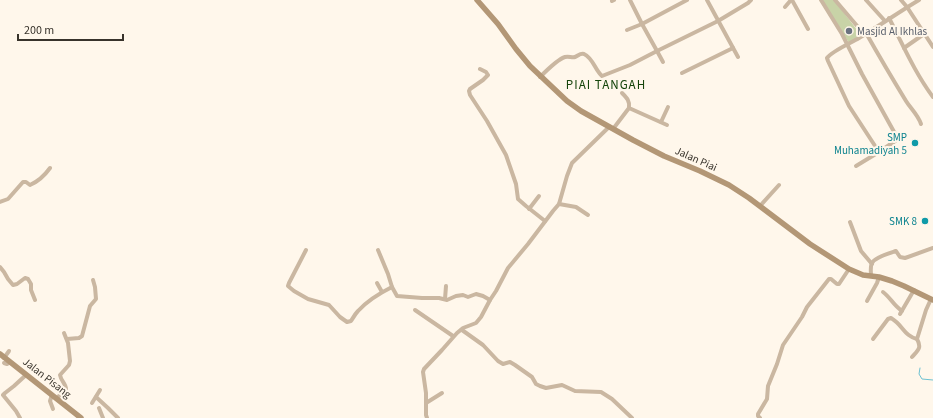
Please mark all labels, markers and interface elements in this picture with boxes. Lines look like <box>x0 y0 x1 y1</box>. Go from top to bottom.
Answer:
scale bar <box>18 16 123 42</box>
text: 200 m <box>24 22 54 39</box>
place label: Masjid Al Ikhlas <box>857 24 928 39</box>
marker: Masjid Al Ikhlas <box>844 26 854 36</box>
district label: PIAI TANGAH <box>566 76 646 94</box>
place label: SMP Muhamadiyah 5 <box>834 130 907 158</box>
marker: SMP Muhamadiyah 5 <box>910 138 920 148</box>
street label: Jalan Piai <box>673 143 719 175</box>
place label: SMK 8 <box>889 214 918 229</box>
marker: SMK 8 <box>920 216 930 226</box>
street label: Jalan Pisang <box>20 354 75 402</box>

